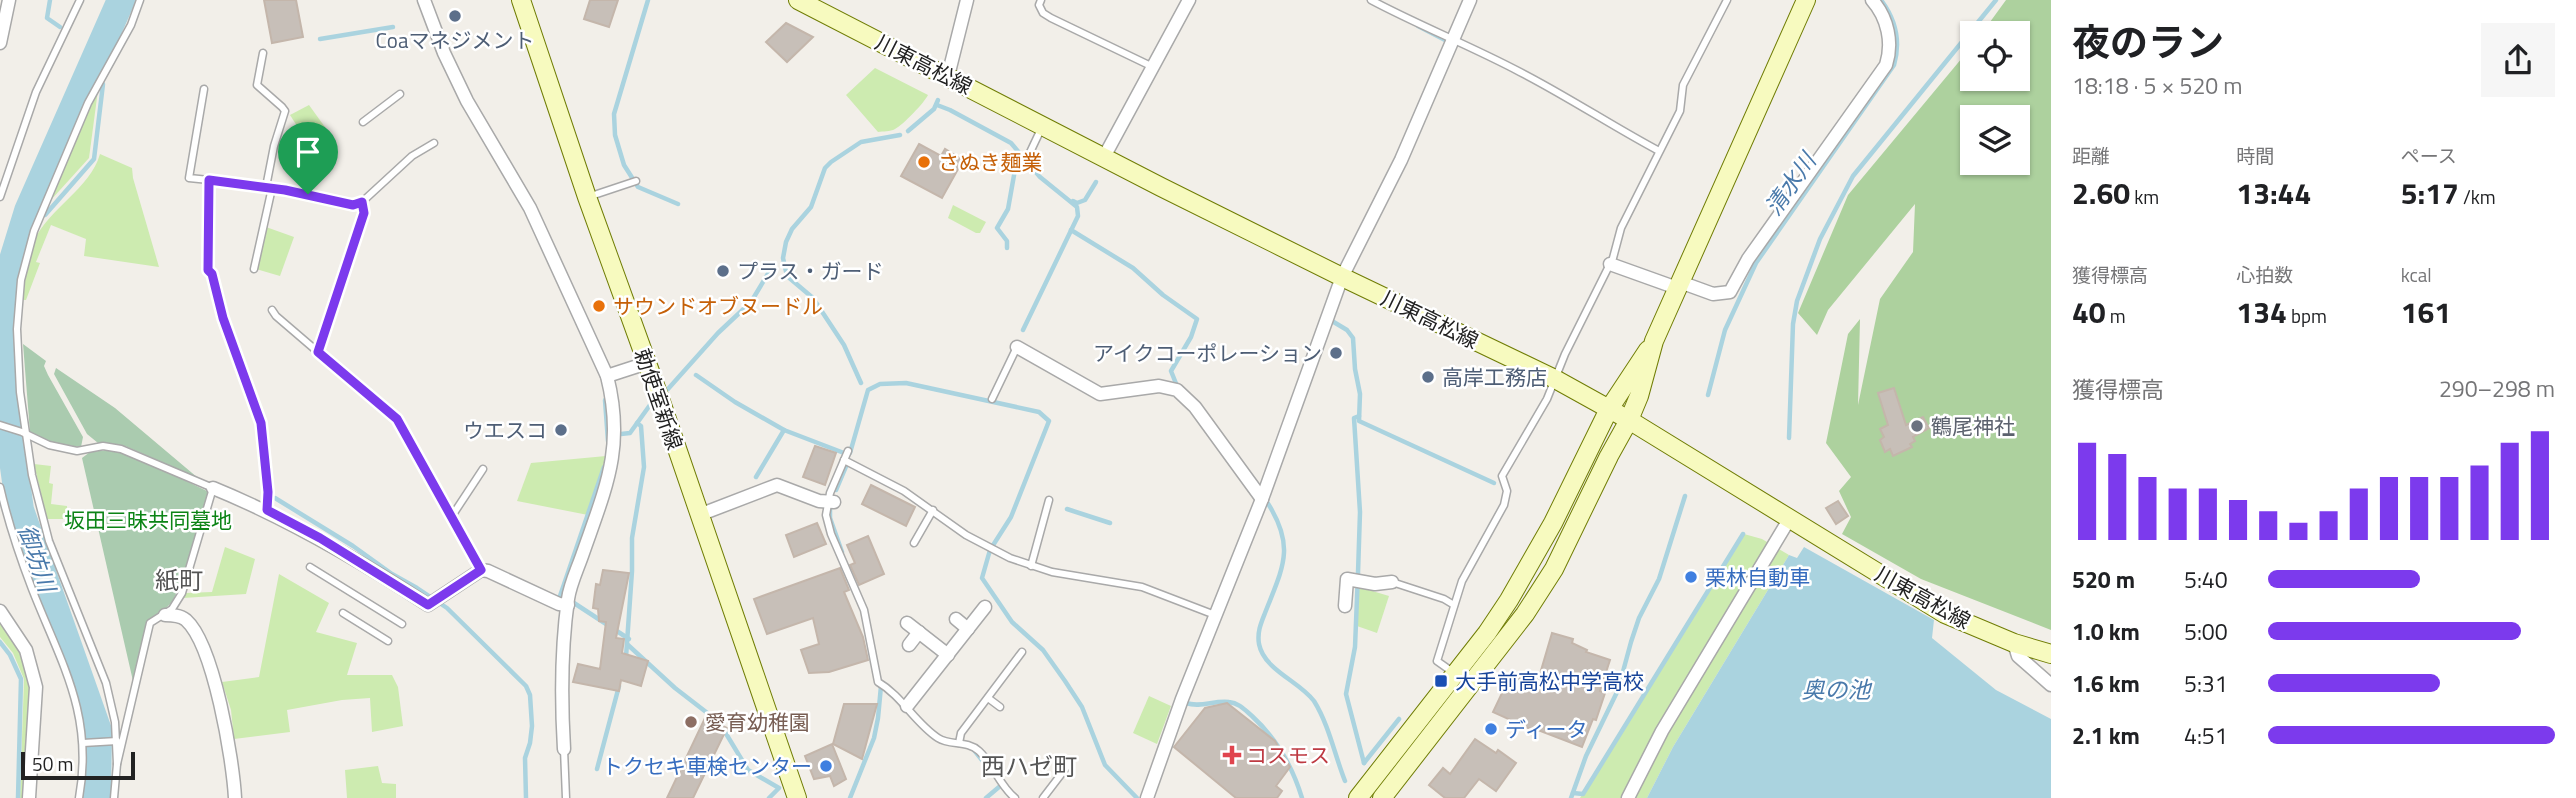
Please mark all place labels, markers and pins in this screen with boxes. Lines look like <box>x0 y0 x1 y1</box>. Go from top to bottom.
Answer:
marker: Coaマネジメント <box>447 8 463 24</box>
place label: Coaマネジメント <box>376 24 534 56</box>
pin <box>278 122 338 194</box>
place label: さぬき麺業 <box>938 146 1043 178</box>
marker: さぬき麺業 <box>916 154 932 170</box>
place label: プラス・ガード <box>737 255 884 287</box>
marker: プラス・ガード <box>715 263 731 279</box>
place label: サウンドオブヌードル <box>613 290 823 322</box>
marker: サウンドオブヌードル <box>591 298 607 314</box>
place label: アイクコーポレーション <box>1093 337 1322 369</box>
marker: アイクコーポレーション <box>1328 345 1344 361</box>
place label: 高岸工務店 <box>1442 361 1547 393</box>
marker: 高岸工務店 <box>1420 369 1436 385</box>
place label: 鶴尾神社 <box>1931 410 2015 442</box>
place label: ウエスコ <box>463 414 547 446</box>
marker: 鶴尾神社 <box>1909 418 1925 434</box>
marker: ウエスコ <box>553 422 569 438</box>
place label: 栗林自動車 <box>1705 561 1810 593</box>
marker: 栗林自動車 <box>1683 569 1699 585</box>
place label: 大手前高松中学高校 <box>1455 665 1644 697</box>
marker: 大手前高松中学高校 <box>1433 673 1449 689</box>
place label: 愛育幼稚園 <box>705 706 810 738</box>
place label: ディータ <box>1505 713 1588 745</box>
marker: 愛育幼稚園 <box>683 714 699 730</box>
marker: ディータ <box>1483 721 1499 737</box>
place label: コスモス <box>1246 739 1330 771</box>
marker: コスモス <box>1224 747 1240 763</box>
place label: トクセキ車検センター <box>602 750 812 782</box>
marker: トクセキ車検センター <box>818 758 834 774</box>

